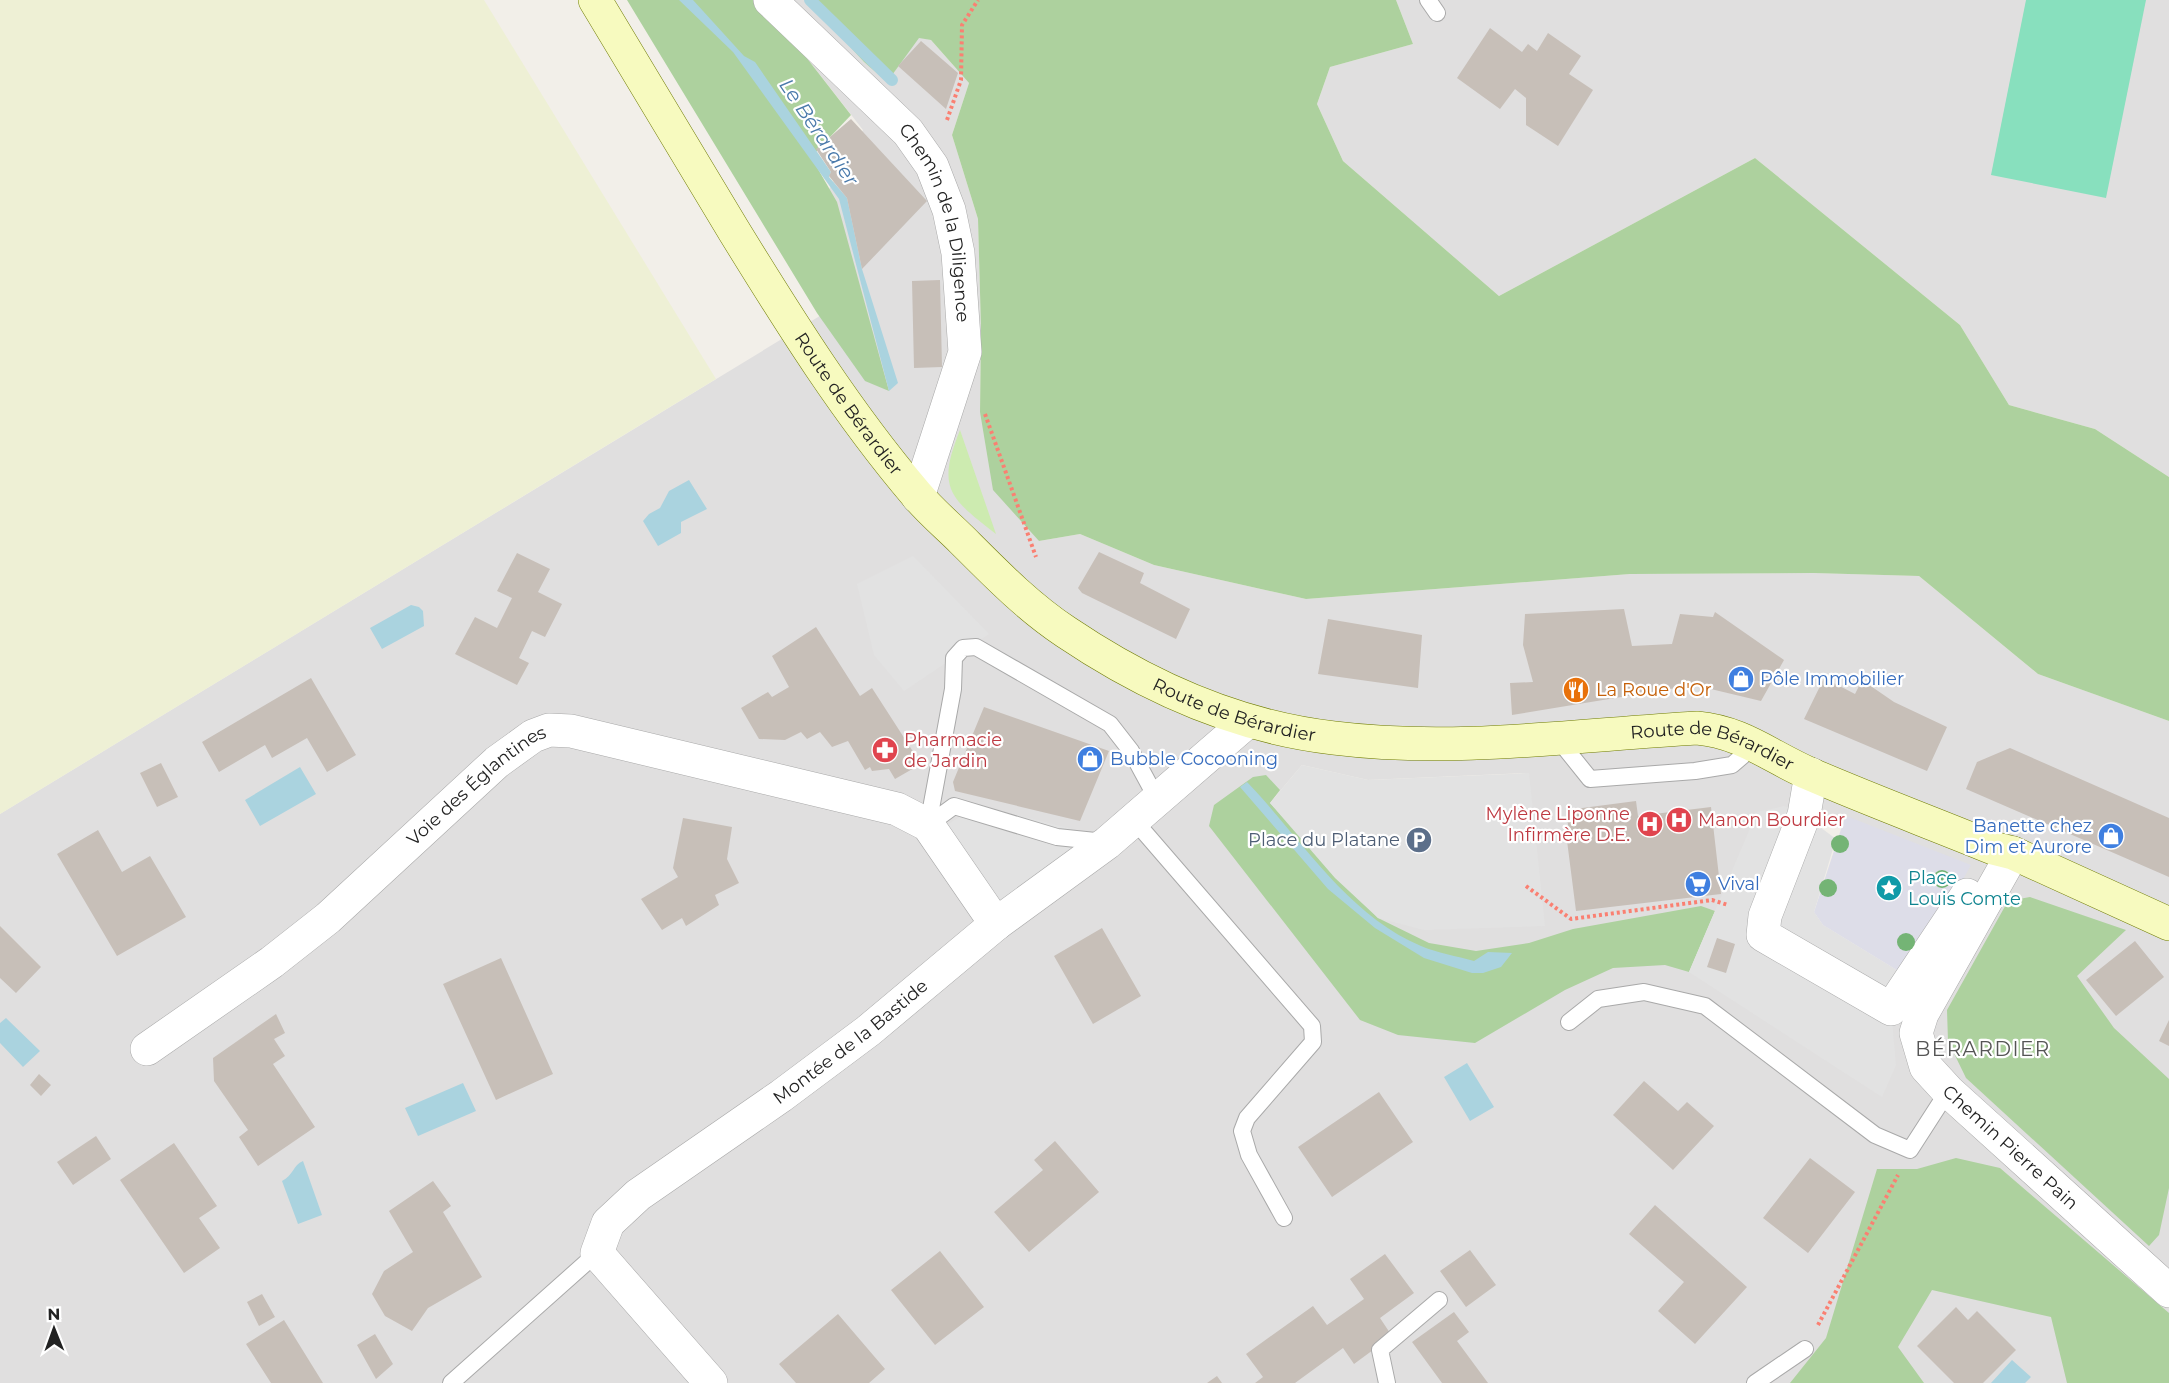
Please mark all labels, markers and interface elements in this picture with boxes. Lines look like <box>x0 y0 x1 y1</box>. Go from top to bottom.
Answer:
water label: Le Bérardier <box>774 74 864 191</box>
street label: Chemin de la Diligence <box>895 118 974 323</box>
street label: Route de Bérardier <box>790 328 907 480</box>
shop icon: Pôle Immobilier <box>1726 664 1756 694</box>
place label: Pôle Immobilier <box>1760 668 1904 690</box>
street label: Route de Bérardier <box>1149 673 1317 746</box>
restaurant icon: La Roue d'Or <box>1561 675 1591 705</box>
place label: La Roue d'Or <box>1596 679 1712 701</box>
street label: Route de Bérardier <box>1630 717 1798 775</box>
street label: Voie des Églantines <box>403 721 549 850</box>
place label: Pharmacie de Jardin <box>904 729 1002 772</box>
pharmacy icon: Pharmacie de Jardin <box>870 735 900 765</box>
shop icon: Bubble Cocooning <box>1075 744 1105 774</box>
place label: Bubble Cocooning <box>1110 748 1278 770</box>
place label: Mylène Liponne Infirmère D.E. <box>1485 803 1630 846</box>
hospital icon: Manon Bourdier <box>1664 805 1694 835</box>
hospital icon: Mylène Liponne Infirmère D.E. <box>1635 809 1665 839</box>
place label: Manon Bourdier <box>1698 809 1845 831</box>
place label: Banette chez Dim et Aurore <box>1965 815 2092 858</box>
shop icon: Banette chez Dim et Aurore <box>2096 821 2126 851</box>
parking icon: Place du Platane <box>1404 825 1434 855</box>
place label: Place du Platane <box>1248 829 1400 851</box>
place label: Place Louis Comte <box>1908 867 2021 910</box>
supermarket icon: Vival <box>1683 869 1713 899</box>
place label: Vival <box>1718 873 1760 895</box>
place icon: Place Louis Comte <box>1874 873 1904 903</box>
street label: Montée de la Bastide <box>769 975 933 1109</box>
district label: BÉRARDIER <box>1915 1037 2051 1061</box>
street label: Chemin Pierre Pain <box>1938 1080 2083 1214</box>
north arrow <box>24 1299 84 1359</box>
text: N <box>47 1305 60 1324</box>

